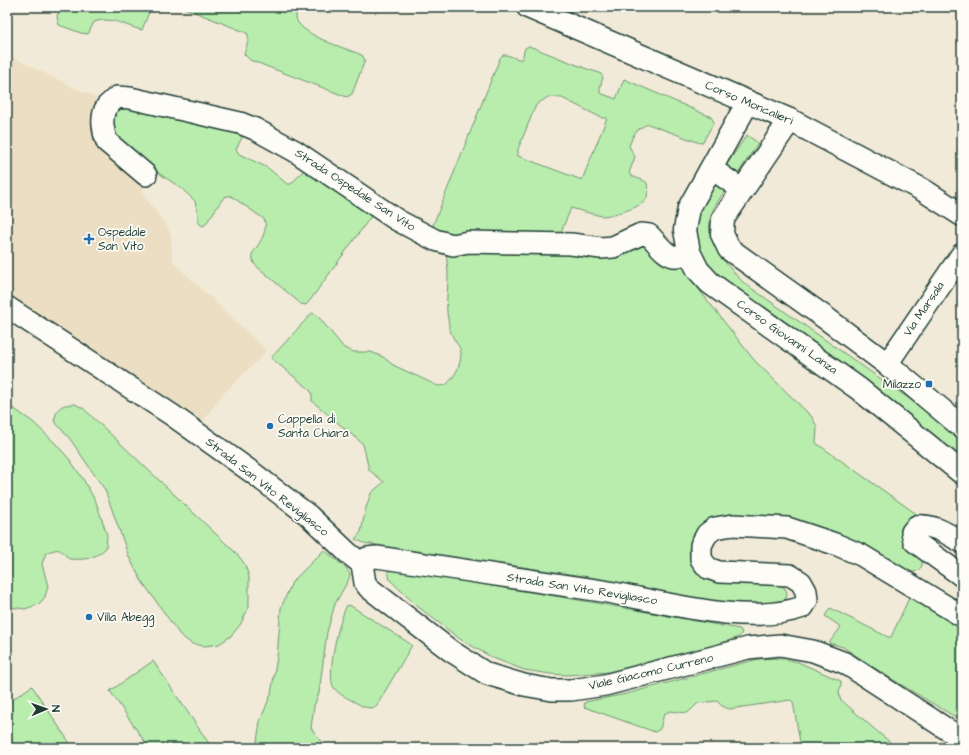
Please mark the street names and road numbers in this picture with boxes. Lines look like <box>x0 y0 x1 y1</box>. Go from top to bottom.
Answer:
street label: Corso Moncalieri <box>702 77 796 129</box>
street label: Strada Ospedale San Vito <box>291 145 419 236</box>
street label: Via Marsala <box>899 278 949 340</box>
street label: Corso Giovanni Lanza <box>733 296 841 378</box>
street label: Strada San Vito Revigliasco <box>201 433 332 541</box>
street label: Strada San Vito Revigliasco <box>505 569 659 610</box>
street label: Viale Giacomo Curreno <box>587 649 715 695</box>

